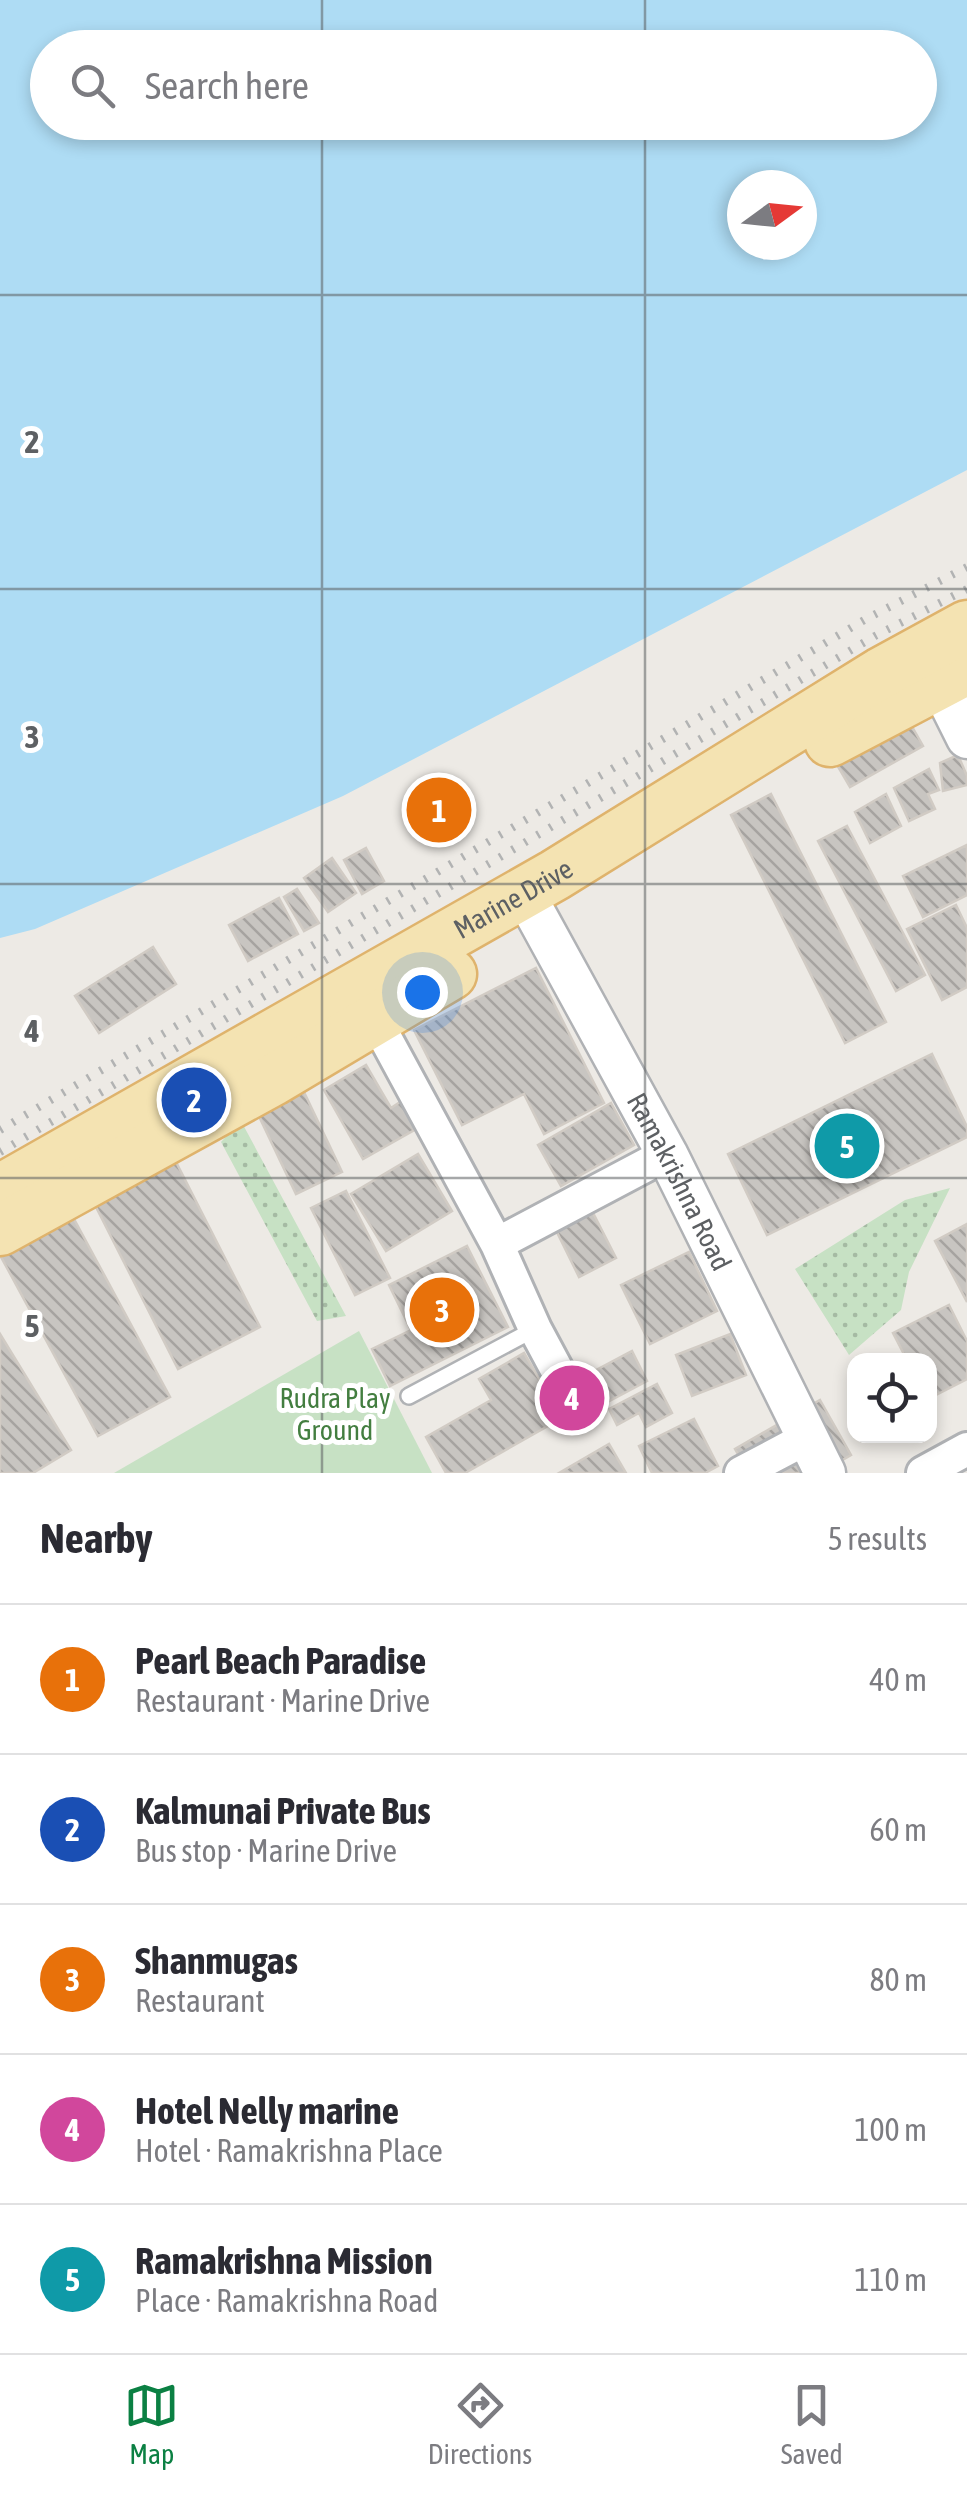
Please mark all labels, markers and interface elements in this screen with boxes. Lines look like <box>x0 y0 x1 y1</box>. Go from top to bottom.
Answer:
search box <box>30 30 937 140</box>
icon: search <box>65 58 120 113</box>
text: Search here <box>145 64 309 107</box>
north arrow <box>727 170 817 260</box>
text: 2 <box>24 423 40 460</box>
text: 3 <box>24 718 40 755</box>
pin: 1 <box>406 772 472 848</box>
street label: Marine Drive <box>448 852 578 945</box>
your location <box>397 967 448 1018</box>
text: 4 <box>23 1012 40 1049</box>
pin: 2 <box>162 1062 226 1138</box>
street label: Ramakrishna Road <box>621 1088 738 1276</box>
pin: 5 <box>814 1108 880 1184</box>
pin: 3 <box>410 1272 474 1348</box>
text: 5 <box>24 1307 40 1344</box>
map controls <box>847 1353 937 1443</box>
button: locate <box>847 1353 937 1443</box>
pin: 4 <box>540 1360 604 1436</box>
park label: Rudra Play Ground <box>279 1382 391 1446</box>
text: Nearby <box>40 1514 153 1562</box>
text: 5 results <box>828 1520 927 1557</box>
text: Pearl Beach Paradise <box>135 1639 426 1682</box>
text: 1 <box>65 1661 80 1698</box>
text: 40 m <box>869 1661 927 1698</box>
text: Restaurant · Marine Drive <box>135 1682 430 1719</box>
text: Kalmunai Private Bus <box>135 1789 431 1832</box>
text: 2 <box>65 1811 80 1848</box>
text: 60 m <box>869 1811 927 1848</box>
text: Bus stop · Marine Drive <box>135 1832 397 1869</box>
text: Shanmugas <box>135 1939 298 1982</box>
text: 3 <box>65 1961 80 1998</box>
text: 80 m <box>869 1961 927 1998</box>
text: Restaurant <box>135 1982 265 2019</box>
text: Hotel Nelly marine <box>135 2089 399 2132</box>
text: 4 <box>65 2111 80 2148</box>
text: 100 m <box>854 2111 927 2148</box>
text: Hotel · Ramakrishna Place <box>135 2132 443 2169</box>
text: Ramakrishna Mission <box>135 2239 433 2282</box>
text: 5 <box>65 2261 80 2298</box>
text: 110 m <box>854 2261 927 2298</box>
text: Place · Ramakrishna Road <box>135 2282 438 2319</box>
tab: Map <box>124 2378 179 2470</box>
tab: Directions <box>428 2378 532 2470</box>
tab: Saved <box>781 2378 843 2470</box>

